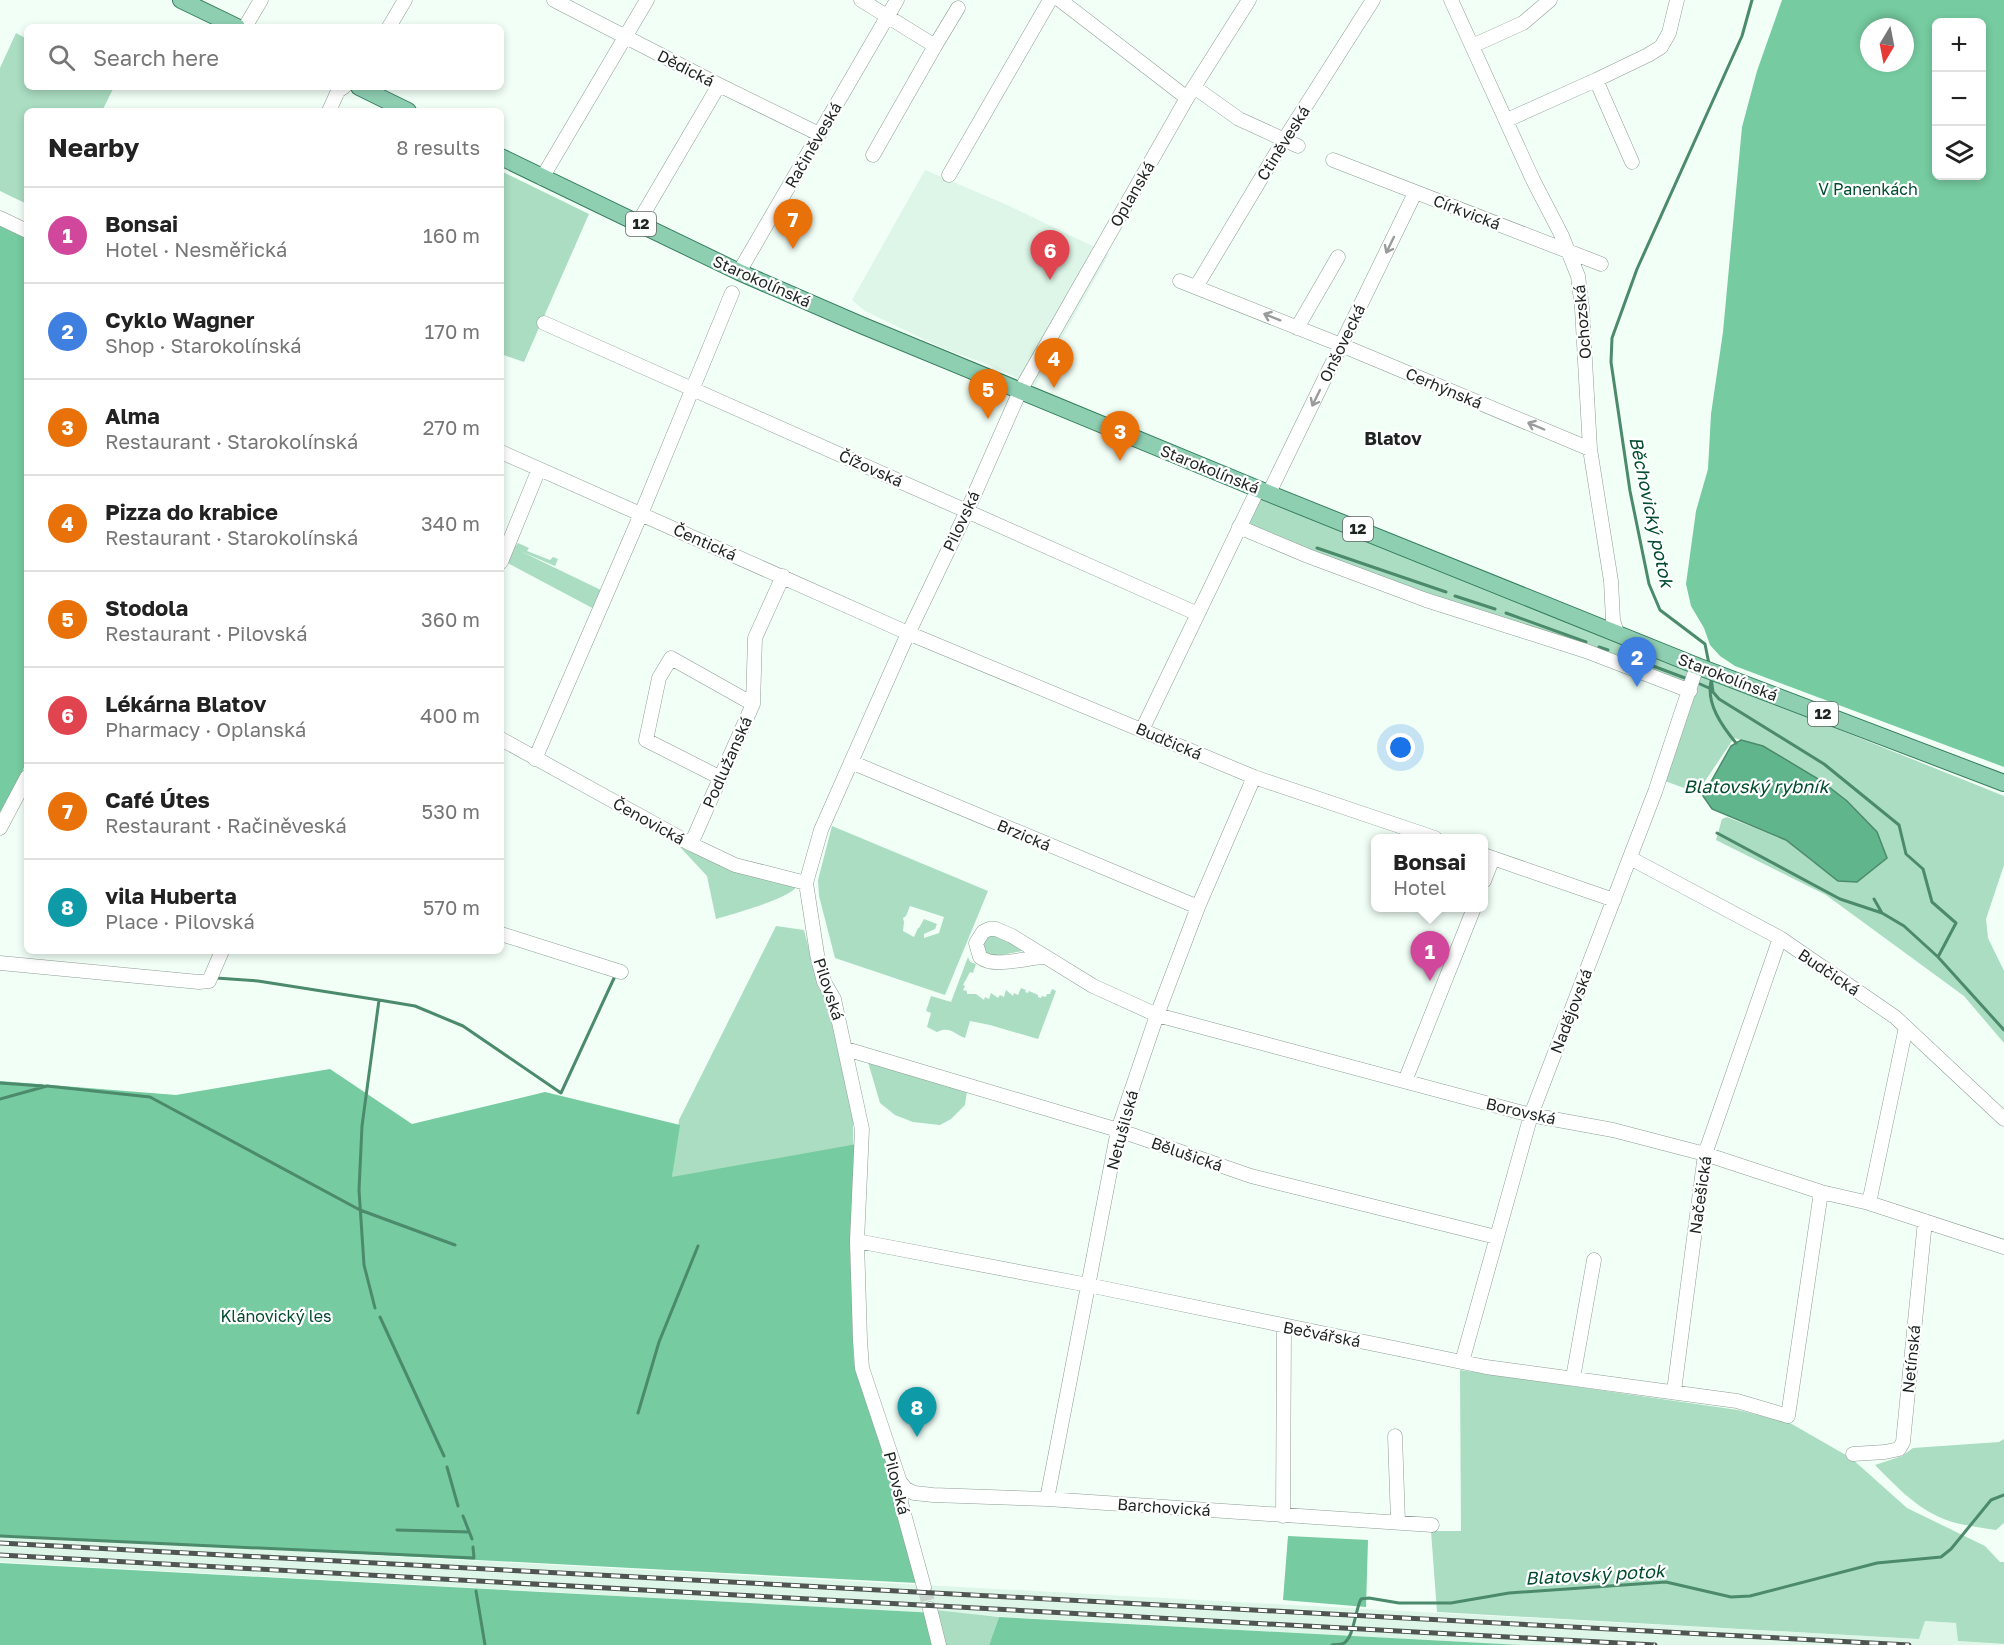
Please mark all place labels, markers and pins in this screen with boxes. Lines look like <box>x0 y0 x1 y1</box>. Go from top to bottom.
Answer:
pin: 7 <box>774 200 812 249</box>
pin: 6 <box>1030 230 1070 280</box>
pin: 4 <box>1034 338 1074 388</box>
pin: 5 <box>968 370 1008 419</box>
pin: 3 <box>1100 412 1140 461</box>
pin: 2 <box>1618 638 1656 687</box>
pin: 1 <box>1410 932 1450 981</box>
pin: 8 <box>898 1388 936 1437</box>

